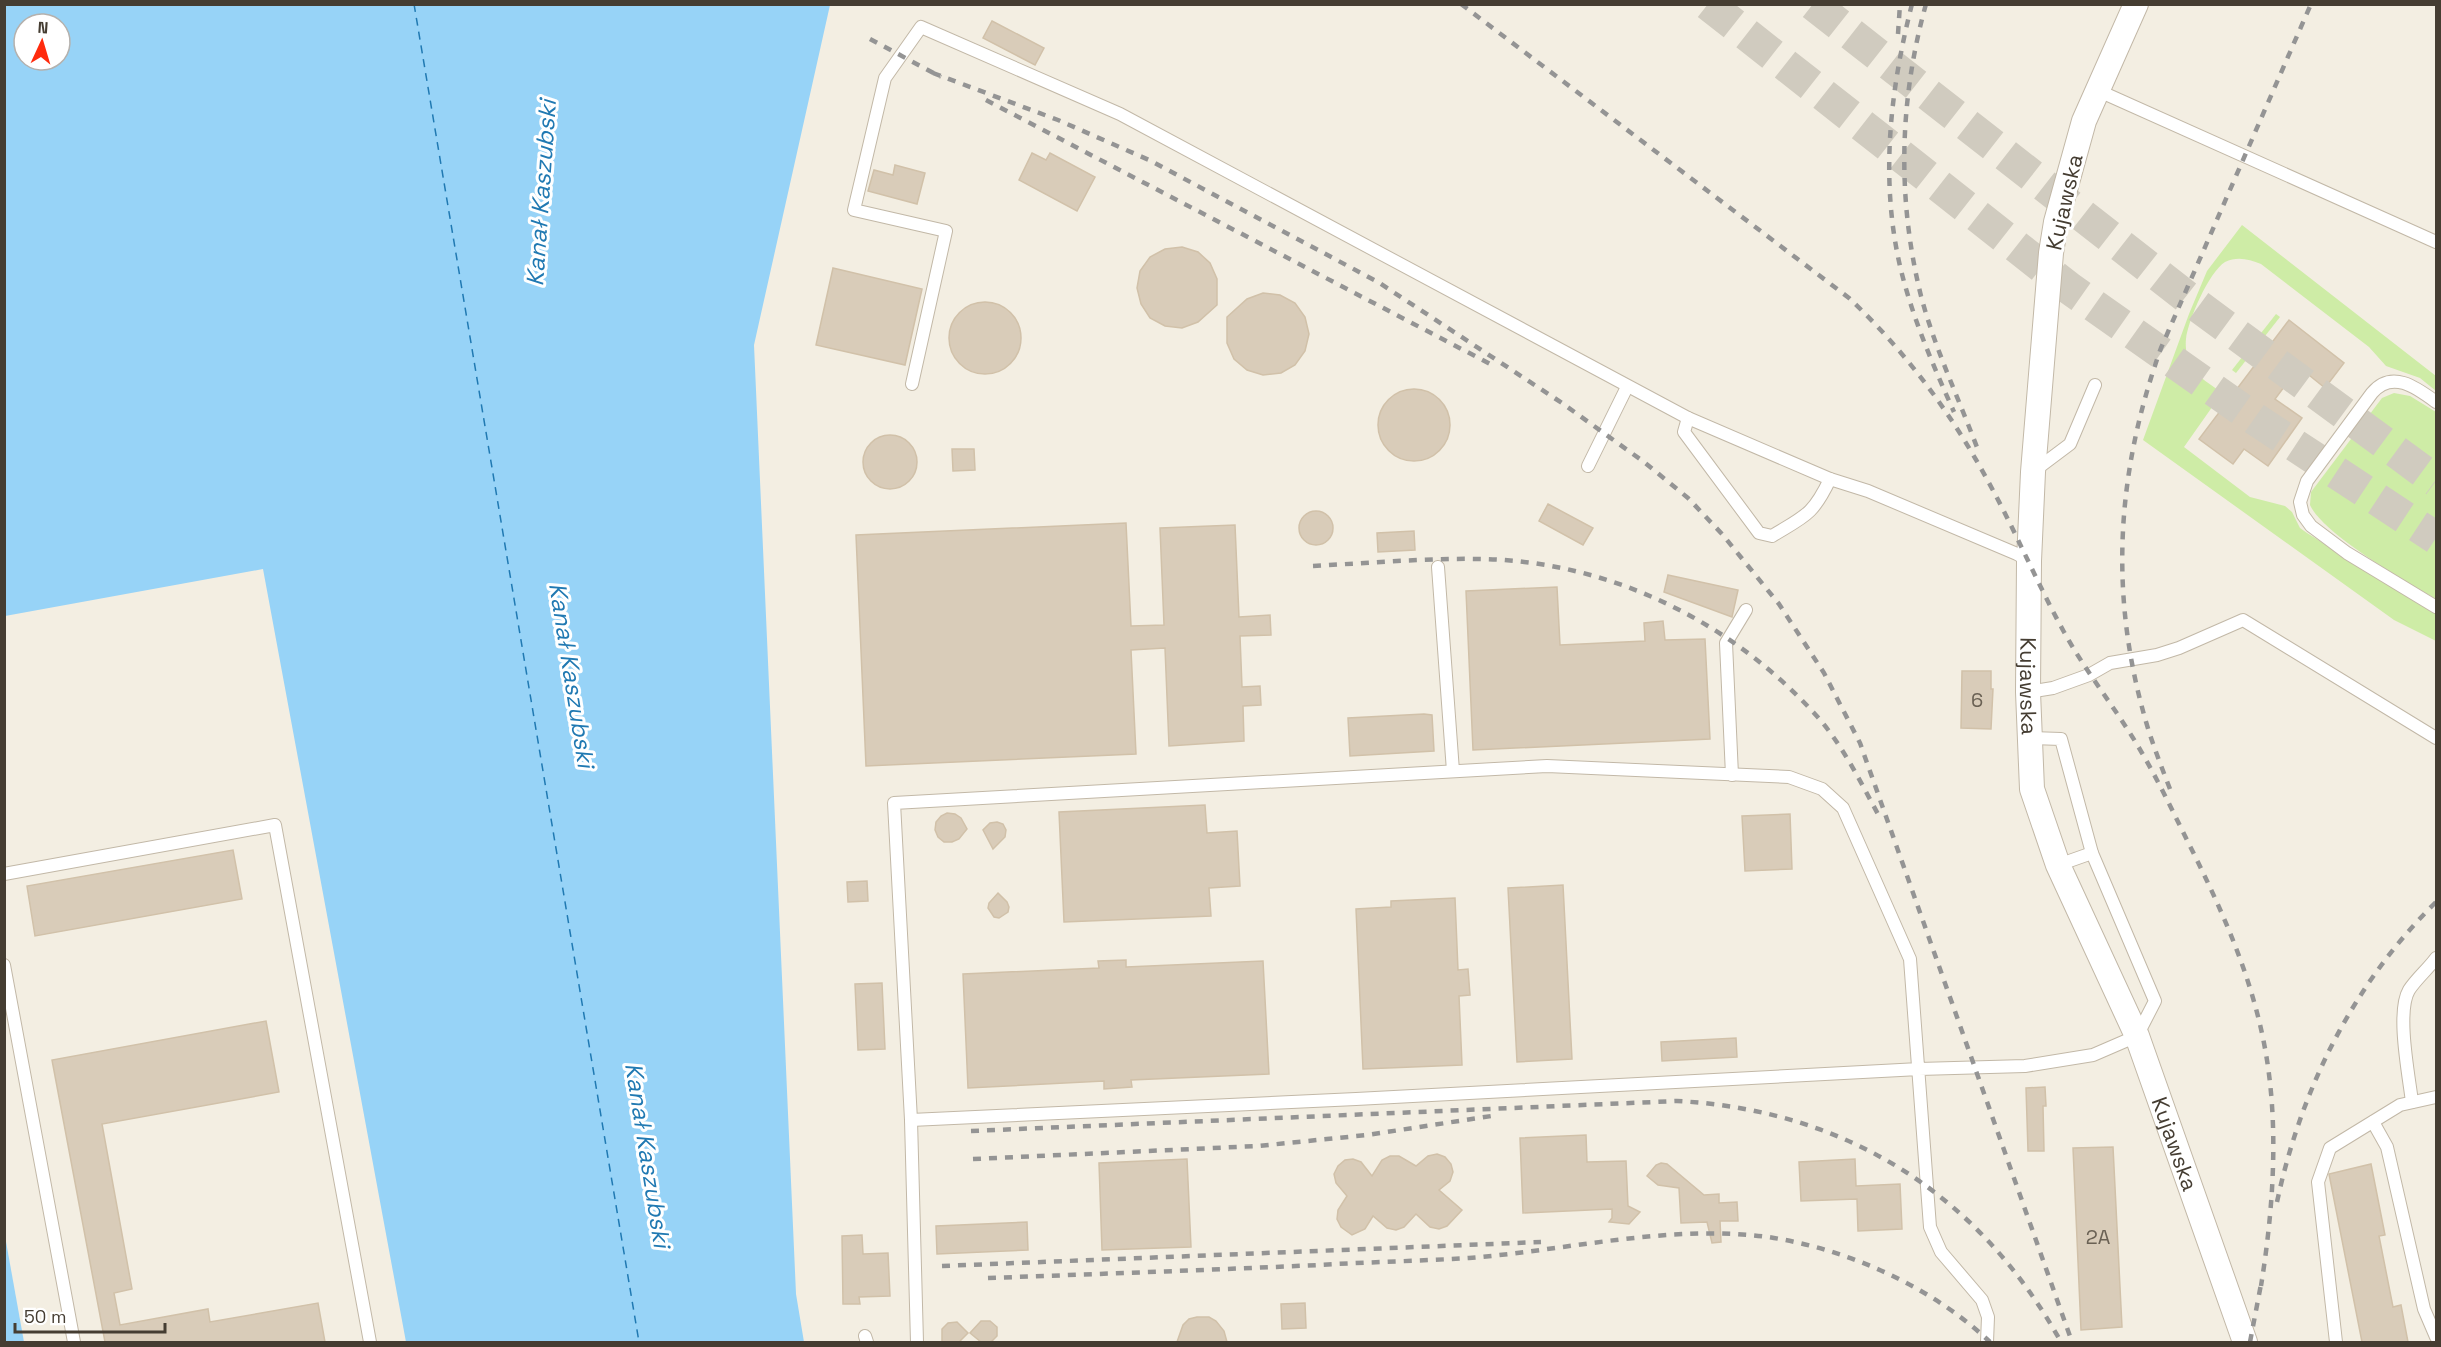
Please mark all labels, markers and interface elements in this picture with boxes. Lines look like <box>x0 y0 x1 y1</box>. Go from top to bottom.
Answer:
north arrow <box>12 12 72 72</box>
text: N <box>37 17 49 38</box>
water label: Kanał Kaszubski <box>519 96 563 287</box>
street label: Kujawska <box>2039 151 2089 253</box>
water label: Kanał Kaszubski <box>542 580 602 773</box>
street label: Kujawska <box>2014 637 2044 736</box>
house number: 6 <box>1971 687 1983 713</box>
water label: Kanał Kaszubski <box>618 1060 678 1253</box>
street label: Kujawska <box>2145 1093 2205 1195</box>
house number: 2A <box>2086 1224 2111 1250</box>
scale bar <box>15 1296 165 1334</box>
text: 50 m <box>24 1305 66 1328</box>

